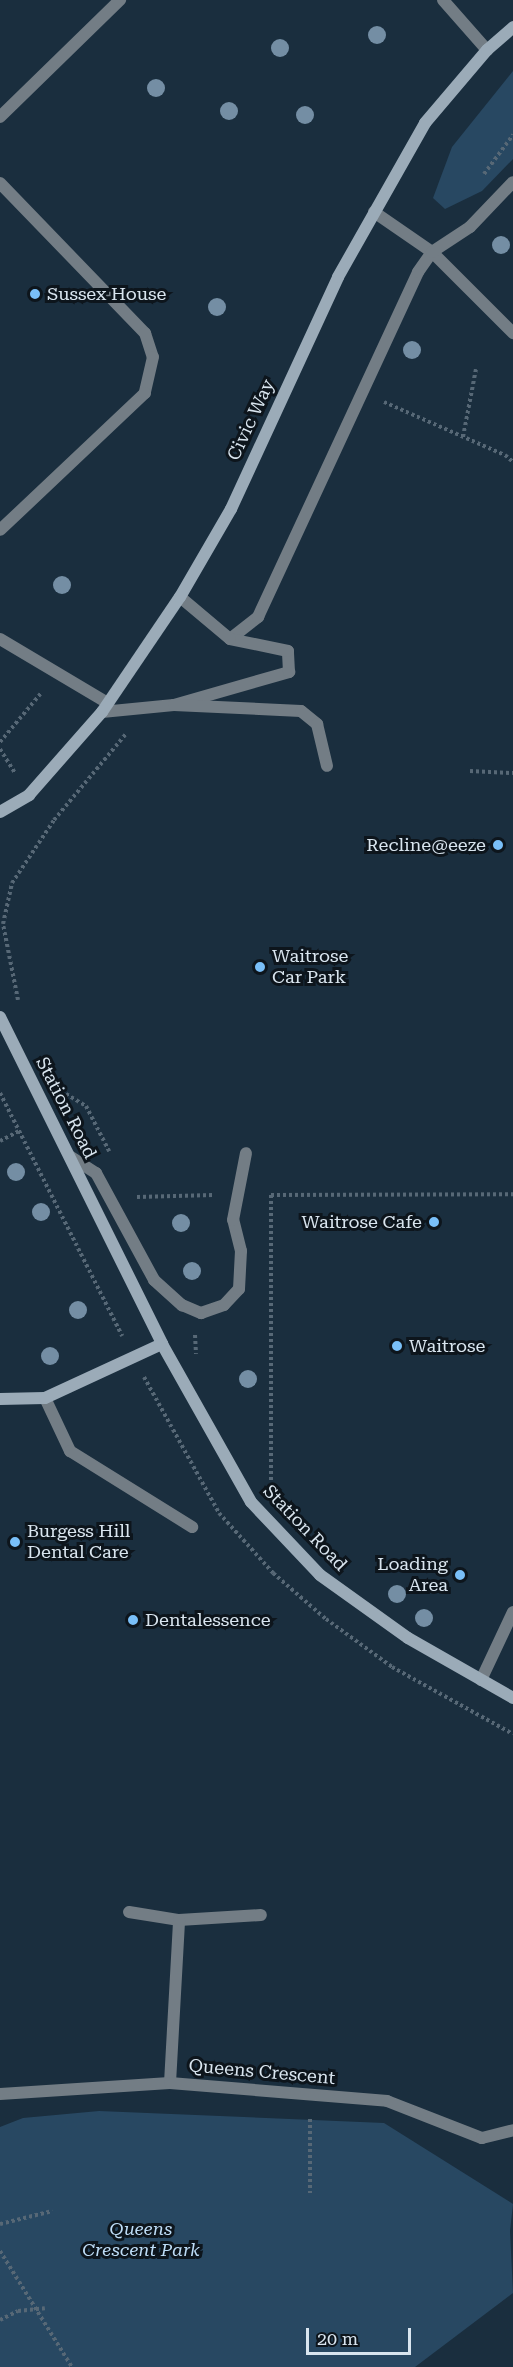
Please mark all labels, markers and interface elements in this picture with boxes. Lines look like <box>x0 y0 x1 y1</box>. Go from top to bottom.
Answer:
place label: Sussex House <box>47 283 166 305</box>
marker: Sussex House <box>28 287 42 301</box>
street label: Civic Way <box>223 376 279 464</box>
place label: Recline@eeze <box>366 834 486 856</box>
marker: Recline@eeze <box>491 838 505 852</box>
place label: Waitrose Car Park <box>272 946 348 988</box>
marker: Waitrose Car Park <box>253 960 267 974</box>
street label: Station Road <box>31 1054 101 1162</box>
place label: Waitrose Cafe <box>302 1211 422 1233</box>
marker: Waitrose Cafe <box>427 1215 441 1229</box>
place label: Waitrose <box>409 1335 485 1357</box>
marker: Waitrose <box>390 1339 404 1353</box>
street label: Station Road <box>259 1480 351 1576</box>
place label: Burgess Hill Dental Care <box>27 1521 130 1564</box>
marker: Burgess Hill Dental Care <box>8 1535 22 1549</box>
place label: Loading Area <box>377 1554 448 1596</box>
marker: Loading Area <box>453 1568 467 1582</box>
place label: Dentalessence <box>145 1609 271 1631</box>
marker: Dentalessence <box>126 1613 140 1627</box>
street label: Queens Crescent <box>188 2055 336 2089</box>
park label: Queens Crescent Park <box>82 2219 200 2262</box>
scale bar <box>309 2316 414 2354</box>
text: 20 m <box>317 2328 358 2349</box>

